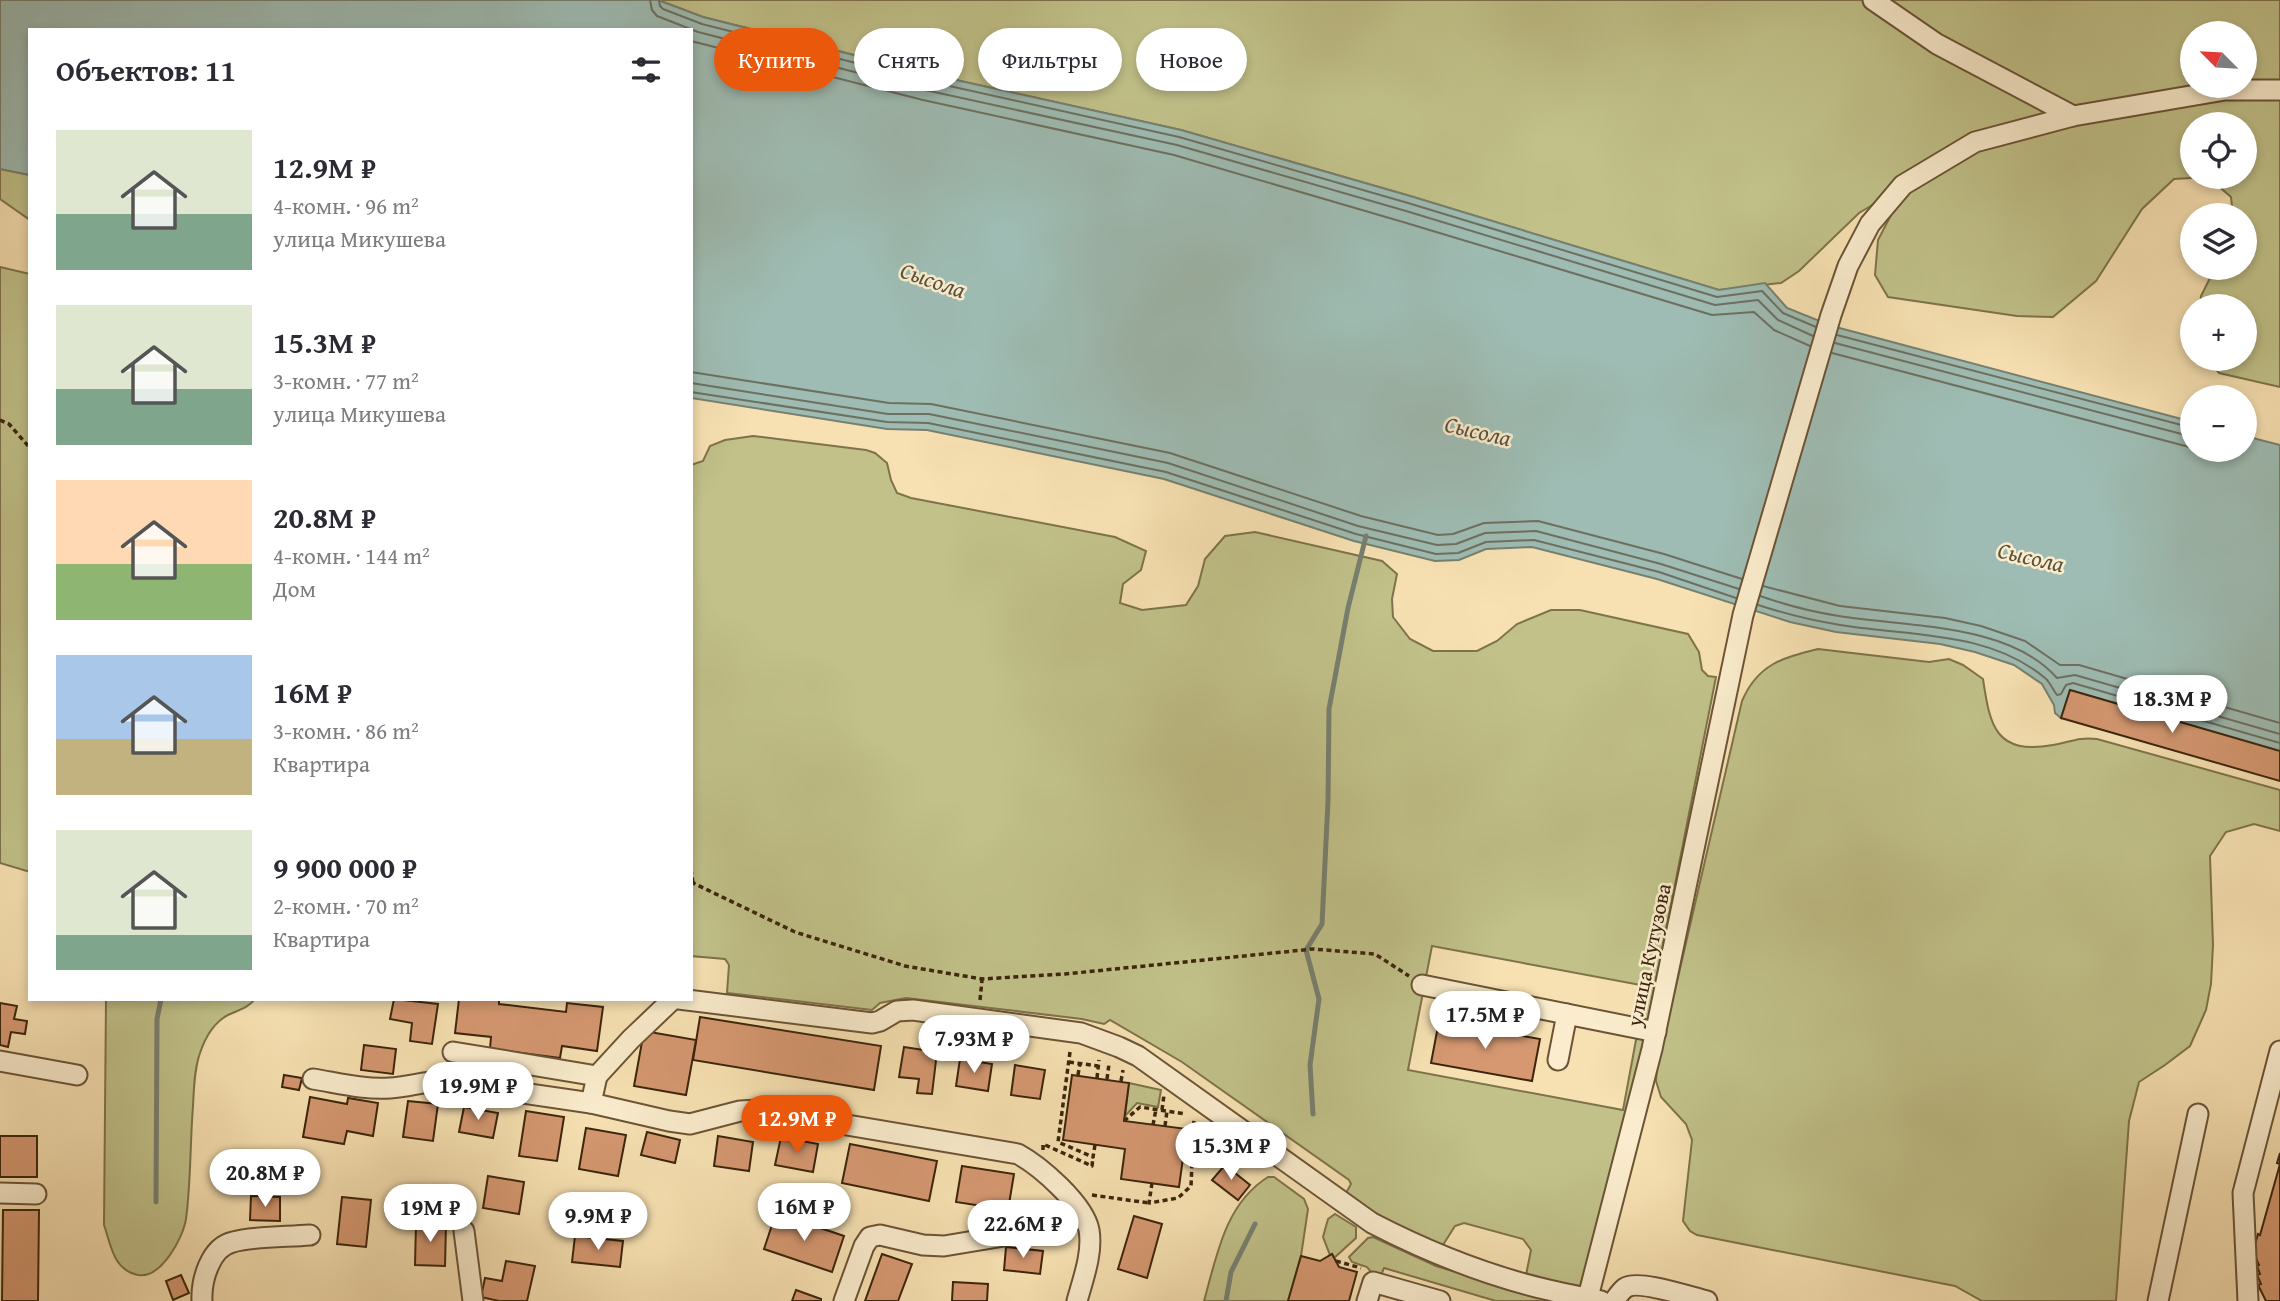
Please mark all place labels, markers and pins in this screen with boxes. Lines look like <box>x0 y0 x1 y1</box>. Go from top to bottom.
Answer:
pin: 18.3M ₽ <box>2107 676 2237 735</box>
pin: 17.5M ₽ <box>1420 992 1550 1051</box>
pin: 7.93M ₽ <box>909 1016 1039 1075</box>
pin: 19.9M ₽ <box>413 1062 543 1122</box>
pin: 12.9M ₽ <box>732 1096 862 1155</box>
pin: 15.3M ₽ <box>1166 1122 1296 1182</box>
pin: 20.8M ₽ <box>200 1150 330 1209</box>
pin: 19M ₽ <box>381 1184 479 1244</box>
pin: 16M ₽ <box>755 1184 853 1243</box>
pin: 9.9M ₽ <box>541 1192 655 1252</box>
pin: 22.6M ₽ <box>958 1200 1088 1260</box>

